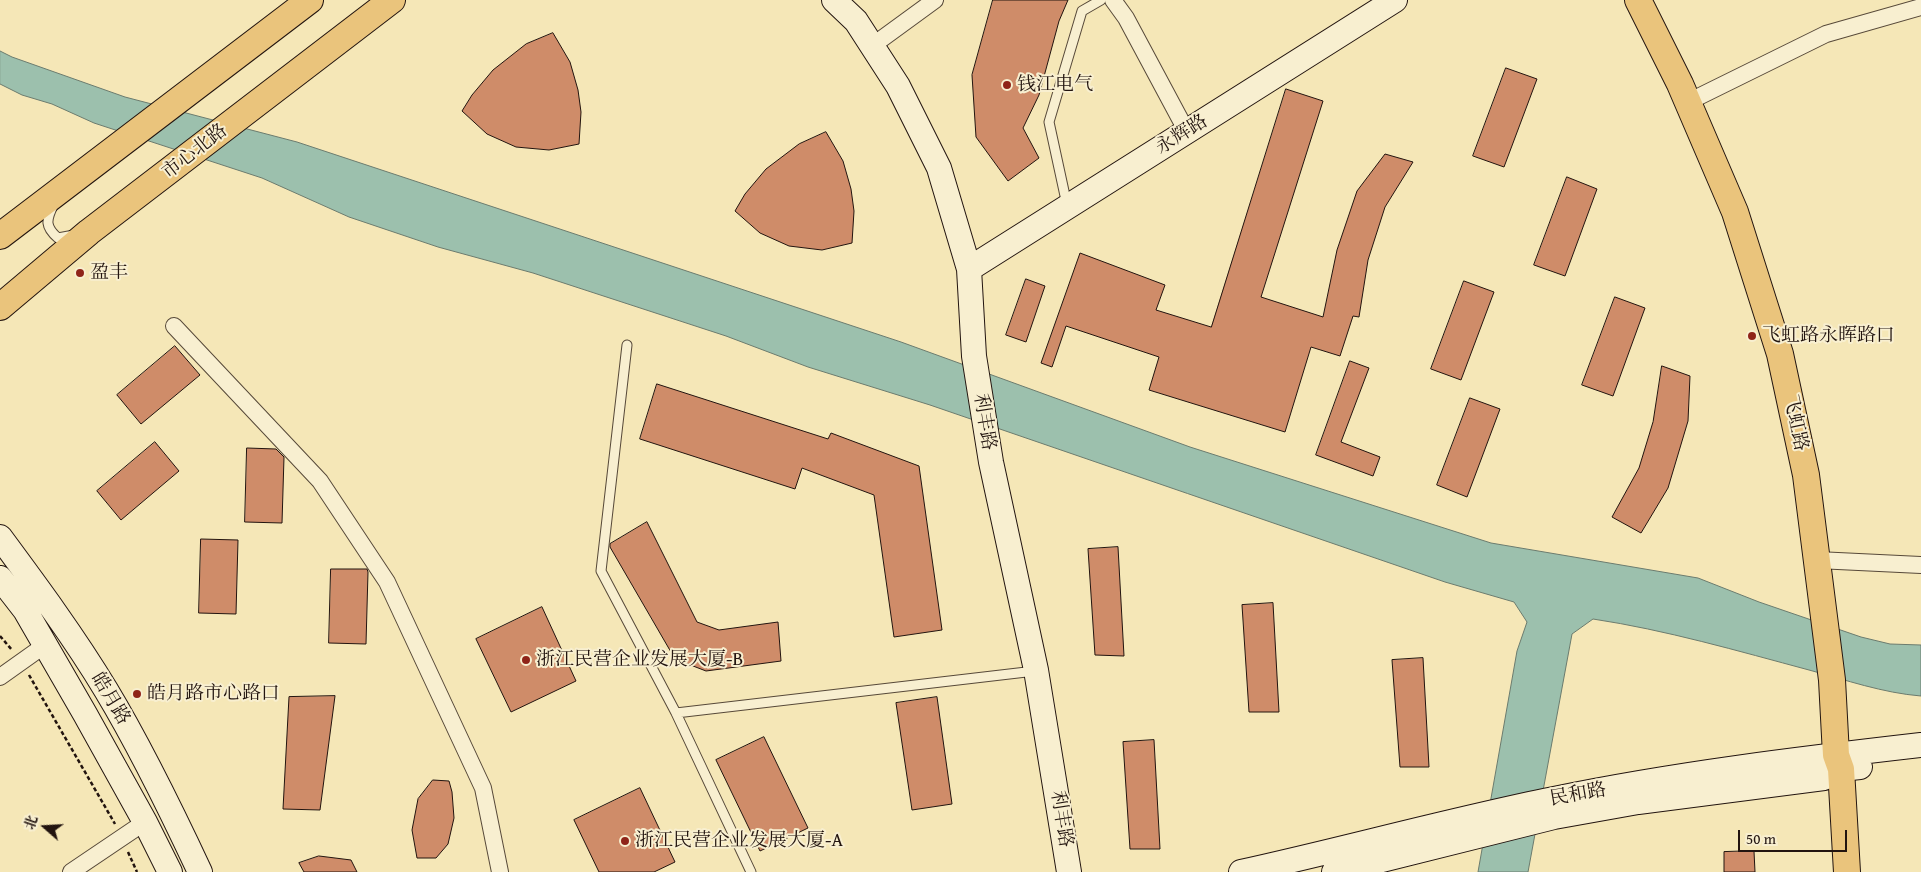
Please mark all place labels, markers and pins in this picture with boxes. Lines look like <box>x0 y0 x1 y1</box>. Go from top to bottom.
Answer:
place label: 钱江电气 <box>1017 74 1093 96</box>
marker: 钱江电气 <box>1001 79 1013 91</box>
place label: 盈丰 <box>90 262 128 284</box>
marker: 盈丰 <box>74 267 86 279</box>
place label: 飞虹路永晖路口 <box>1762 325 1895 347</box>
marker: 飞虹路永晖路口 <box>1746 330 1758 342</box>
place label: 浙江民营企业发展大厦-B <box>536 649 743 671</box>
marker: 浙江民营企业发展大厦-B <box>520 654 532 666</box>
place label: 皓月路市心路口 <box>147 683 280 705</box>
marker: 皓月路市心路口 <box>131 688 143 700</box>
place label: 浙江民营企业发展大厦-A <box>635 830 843 852</box>
marker: 浙江民营企业发展大厦-A <box>619 835 631 847</box>

